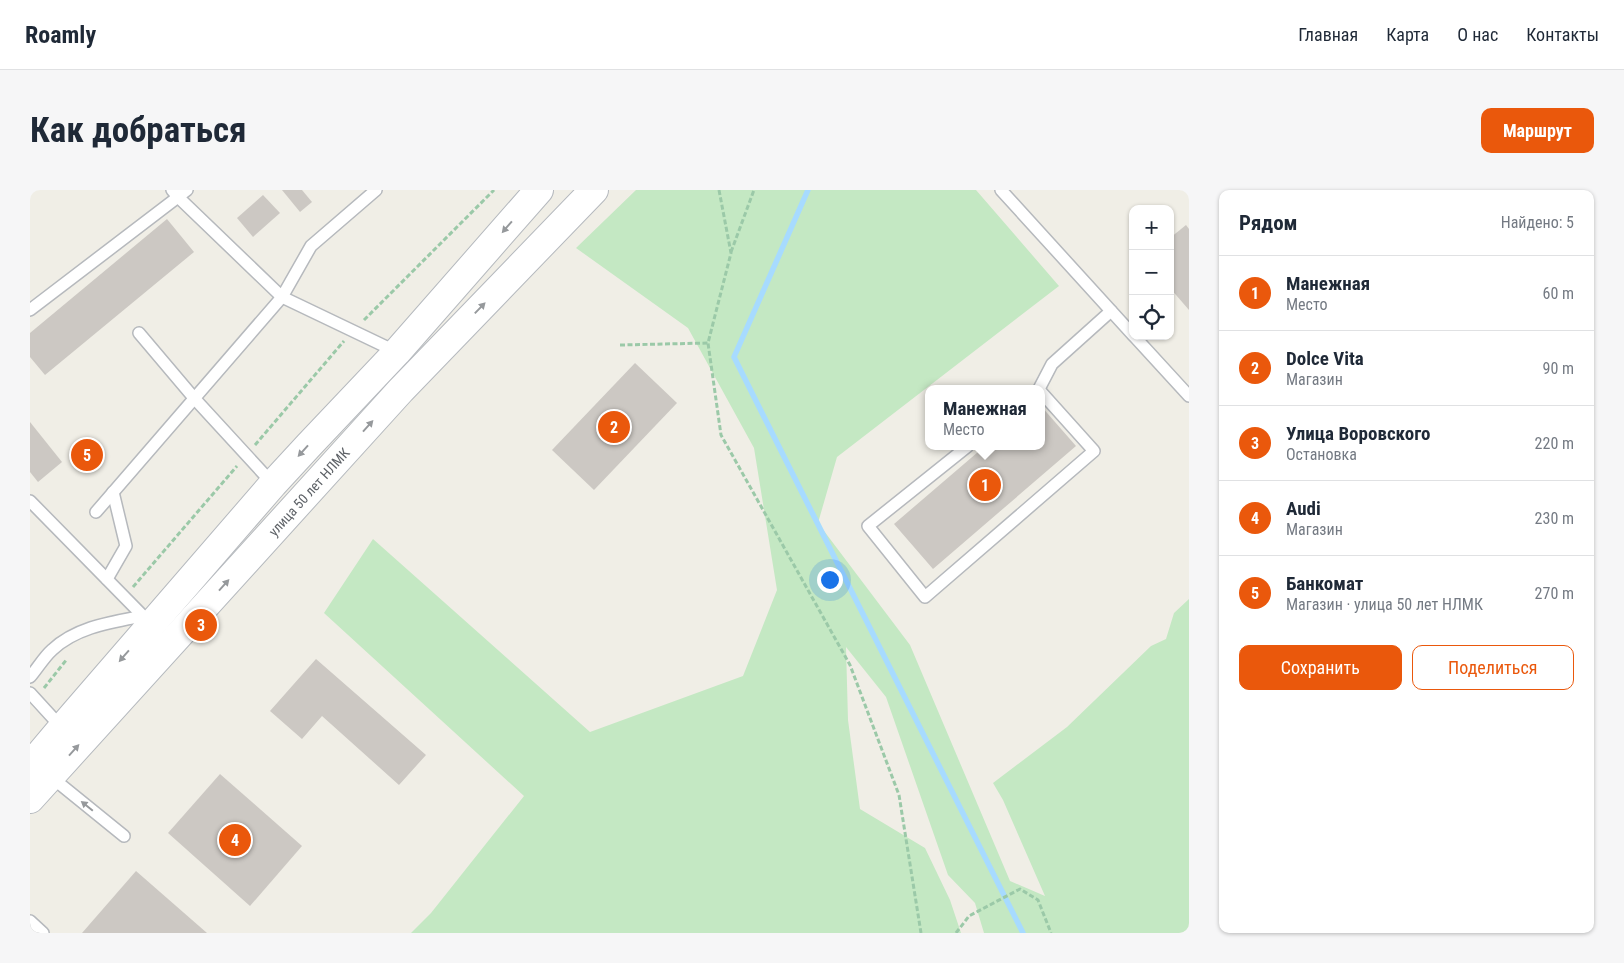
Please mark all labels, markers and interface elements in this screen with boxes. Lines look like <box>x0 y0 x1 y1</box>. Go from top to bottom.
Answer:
text: Roamly <box>25 21 96 49</box>
text: Главная <box>1298 24 1358 45</box>
text: Карта <box>1386 24 1429 45</box>
text: О нас <box>1457 24 1498 45</box>
text: Контакты <box>1526 24 1599 45</box>
button: Маршрут <box>1481 108 1594 153</box>
text: Как добраться <box>30 110 246 151</box>
map controls <box>1129 205 1174 340</box>
button: + <box>1129 205 1174 250</box>
text: Рядом <box>1239 211 1298 235</box>
text: Найдено: 5 <box>1501 213 1574 232</box>
one-way arrow <box>501 220 513 232</box>
button: − <box>1129 250 1174 295</box>
text: Манежная <box>1286 272 1370 295</box>
text: 1 <box>1251 284 1259 303</box>
text: 60 m <box>1542 284 1574 303</box>
button: locate <box>1129 295 1174 340</box>
text: Место <box>1286 295 1327 314</box>
one-way arrow <box>474 302 486 314</box>
text: Dolce Vita <box>1286 347 1364 370</box>
text: 2 <box>1251 359 1259 378</box>
text: 90 m <box>1542 359 1574 378</box>
text: Магазин <box>1286 370 1343 389</box>
popup <box>925 385 1045 450</box>
text: Манежная <box>943 397 1027 420</box>
pin: 2 <box>598 408 630 446</box>
one-way arrow <box>363 419 374 432</box>
text: Место <box>943 420 984 439</box>
text: Улица Воровского <box>1286 422 1430 445</box>
text: 3 <box>1251 434 1259 453</box>
text: 220 m <box>1535 434 1574 453</box>
pin: 5 <box>71 436 103 474</box>
one-way arrow <box>298 444 309 457</box>
street label: улица 50 лет НЛМК <box>265 445 353 539</box>
text: Остановка <box>1286 445 1357 464</box>
pin: 1 <box>969 466 1001 504</box>
text: Audi <box>1286 497 1321 520</box>
text: 4 <box>1251 509 1259 528</box>
text: 230 m <box>1535 509 1574 528</box>
text: Магазин <box>1286 520 1343 539</box>
your location <box>817 567 843 593</box>
text: Банкомат <box>1286 572 1363 595</box>
one-way arrow <box>218 579 230 591</box>
text: 5 <box>1251 584 1259 603</box>
text: 270 m <box>1535 584 1574 603</box>
text: Магазин · улица 50 лет НЛМК <box>1286 595 1483 614</box>
pin: 3 <box>185 606 217 644</box>
button: Сохранить <box>1239 645 1402 690</box>
button: Поделиться <box>1412 645 1574 690</box>
one-way arrow <box>118 649 130 661</box>
one-way arrow <box>68 744 80 756</box>
one-way arrow <box>81 801 94 812</box>
pin: 4 <box>219 821 251 859</box>

